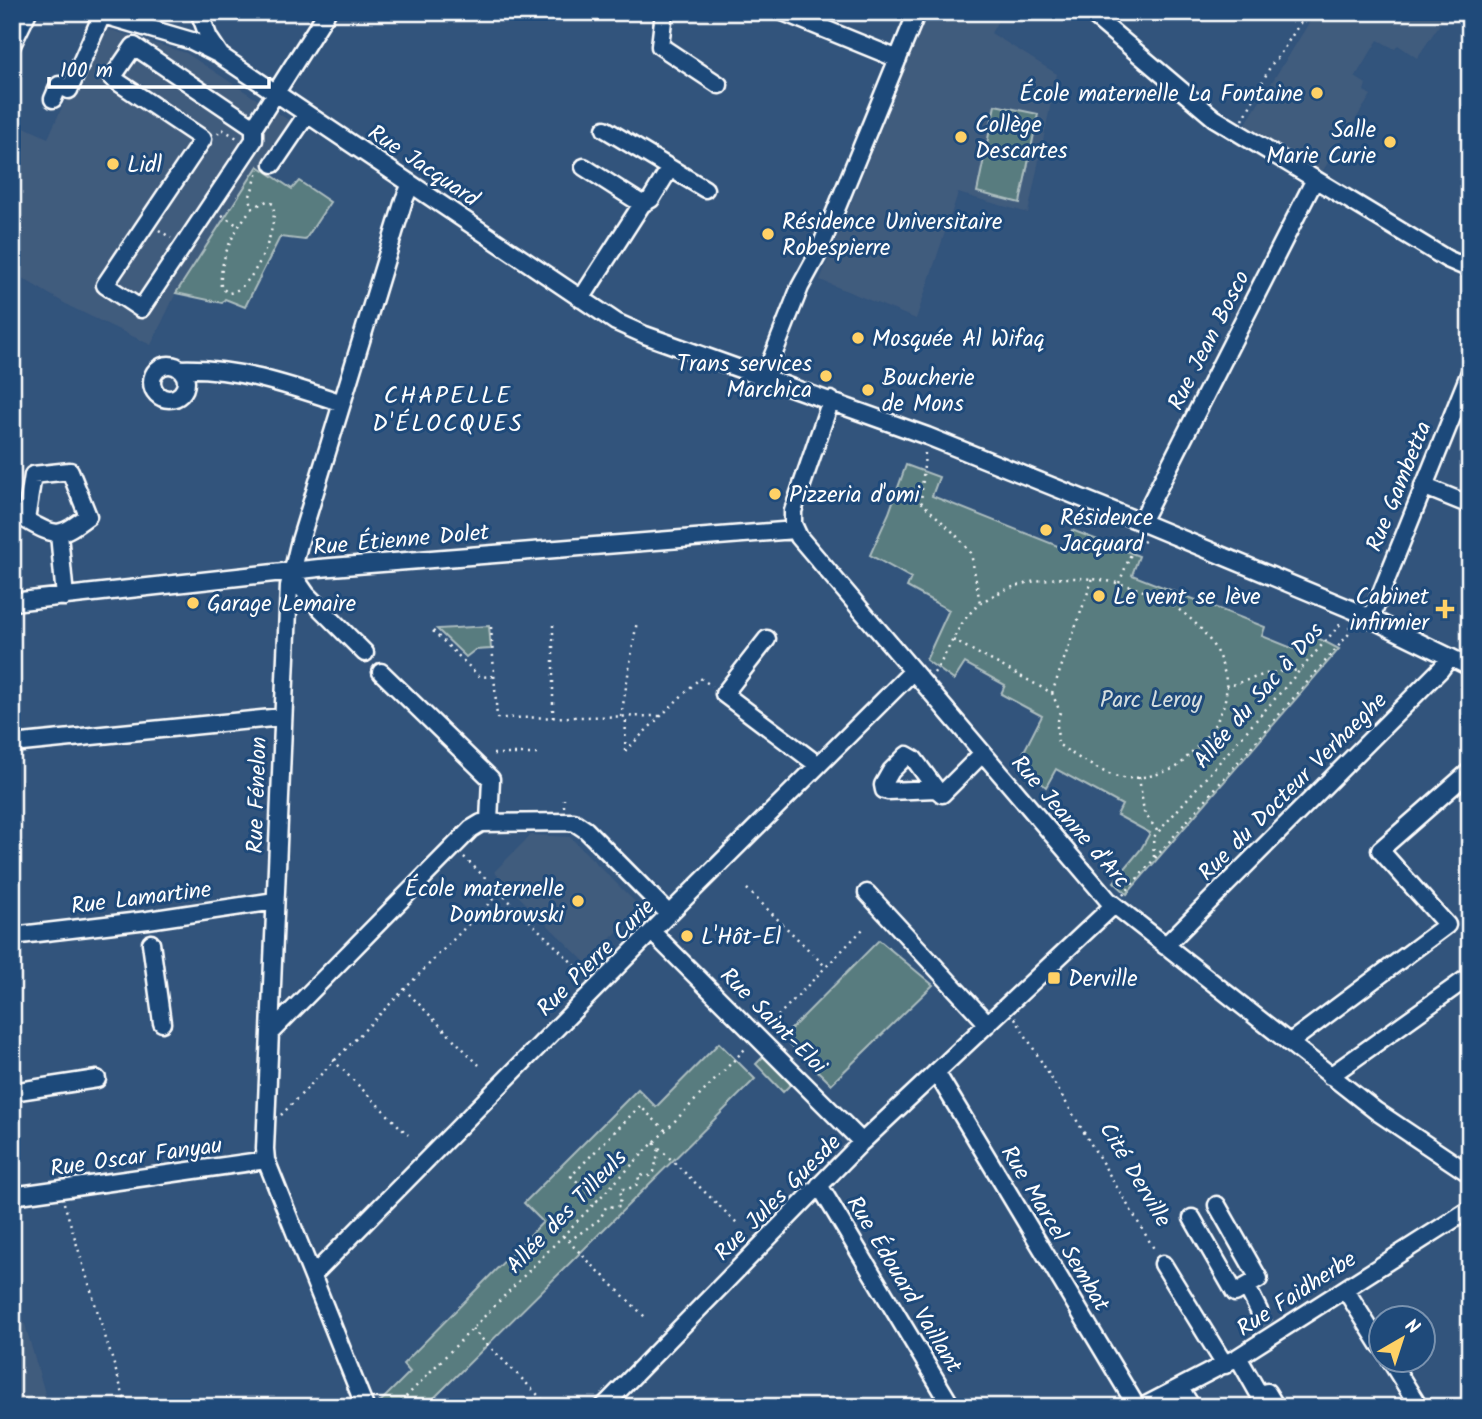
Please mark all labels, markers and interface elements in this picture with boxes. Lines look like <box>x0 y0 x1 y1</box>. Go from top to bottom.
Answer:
scale bar <box>49 46 270 90</box>
text: 100 m <box>60 55 113 88</box>
place label: École maternelle La Fontaine <box>1019 77 1303 113</box>
marker: École maternelle La Fontaine <box>1309 85 1325 101</box>
place label: Collège Descartes <box>975 108 1068 170</box>
place label: Salle Marie Curie <box>1266 113 1376 175</box>
street label: Rue Jacquard <box>360 116 486 218</box>
marker: Collège Descartes <box>953 129 969 145</box>
marker: Salle Marie Curie <box>1382 134 1398 150</box>
place label: Lidl <box>127 148 163 184</box>
marker: Lidl <box>105 156 121 172</box>
place label: Résidence Universitaire Robespierre <box>782 205 1002 267</box>
marker: Résidence Universitaire Robespierre <box>760 226 776 242</box>
street label: Rue Jean Bosco <box>1159 265 1261 417</box>
place label: Mosquée Al Wifaq <box>872 322 1045 358</box>
marker: Mosquée Al Wifaq <box>850 330 866 346</box>
place label: Trans services Marchica <box>677 347 812 409</box>
place label: Boucherie de Mons <box>882 361 974 423</box>
marker: Trans services Marchica <box>818 368 834 384</box>
district label: CHAPELLE D'ÉLOCQUES <box>372 377 524 444</box>
marker: Boucherie de Mons <box>860 382 876 398</box>
street label: Rue Gambetta <box>1357 416 1442 558</box>
place label: Pizzeria d'omi <box>789 478 921 514</box>
marker: Pizzeria d'omi <box>767 486 783 502</box>
place label: Résidence Jacquard <box>1060 501 1153 563</box>
street label: Rue Étienne Dolet <box>312 515 492 567</box>
marker: Résidence Jacquard <box>1038 522 1054 538</box>
place label: Le vent se lève <box>1113 580 1261 616</box>
place label: Cabinet infirmier <box>1350 580 1430 642</box>
place label: Garage Lemaire <box>207 587 356 623</box>
marker: Le vent se lève <box>1091 588 1107 604</box>
marker: Garage Lemaire <box>185 595 201 611</box>
marker: Cabinet infirmier <box>1435 599 1455 619</box>
street label: Allée du Sac à Dos <box>1185 615 1334 778</box>
park label: Parc Leroy <box>1100 683 1202 719</box>
street label: Rue du Docteur Verhaeghe <box>1190 684 1397 891</box>
street label: Rue Fénelon <box>238 736 278 854</box>
street label: Rue Jeanne d'Arc <box>1001 748 1138 897</box>
place label: École maternelle Dombrowski <box>404 872 566 934</box>
street label: Rue Lamartine <box>69 873 213 925</box>
street label: Rue Pierre Curie <box>529 891 664 1026</box>
marker: École maternelle Dombrowski <box>570 893 586 909</box>
place label: L'Hôt-El <box>701 920 782 956</box>
marker: L'Hôt-El <box>679 928 695 944</box>
street label: Rue Saint-Eloi <box>711 959 836 1084</box>
place label: Derville <box>1068 962 1138 998</box>
marker: Derville <box>1046 970 1062 986</box>
street label: Cité Derville <box>1089 1116 1180 1234</box>
street label: Rue Jules Guesde <box>706 1126 851 1271</box>
street label: Rue Oscar Fanyau <box>48 1128 225 1188</box>
street label: Rue Marcel Sembat <box>990 1139 1119 1320</box>
street label: Allée des Tilleuls <box>498 1142 637 1283</box>
street label: Rue Édouard Vaillant <box>836 1189 971 1382</box>
street label: Rue Faidherbe <box>1230 1242 1364 1347</box>
north arrow <box>1366 1304 1436 1374</box>
text: N <box>1397 1312 1426 1343</box>

